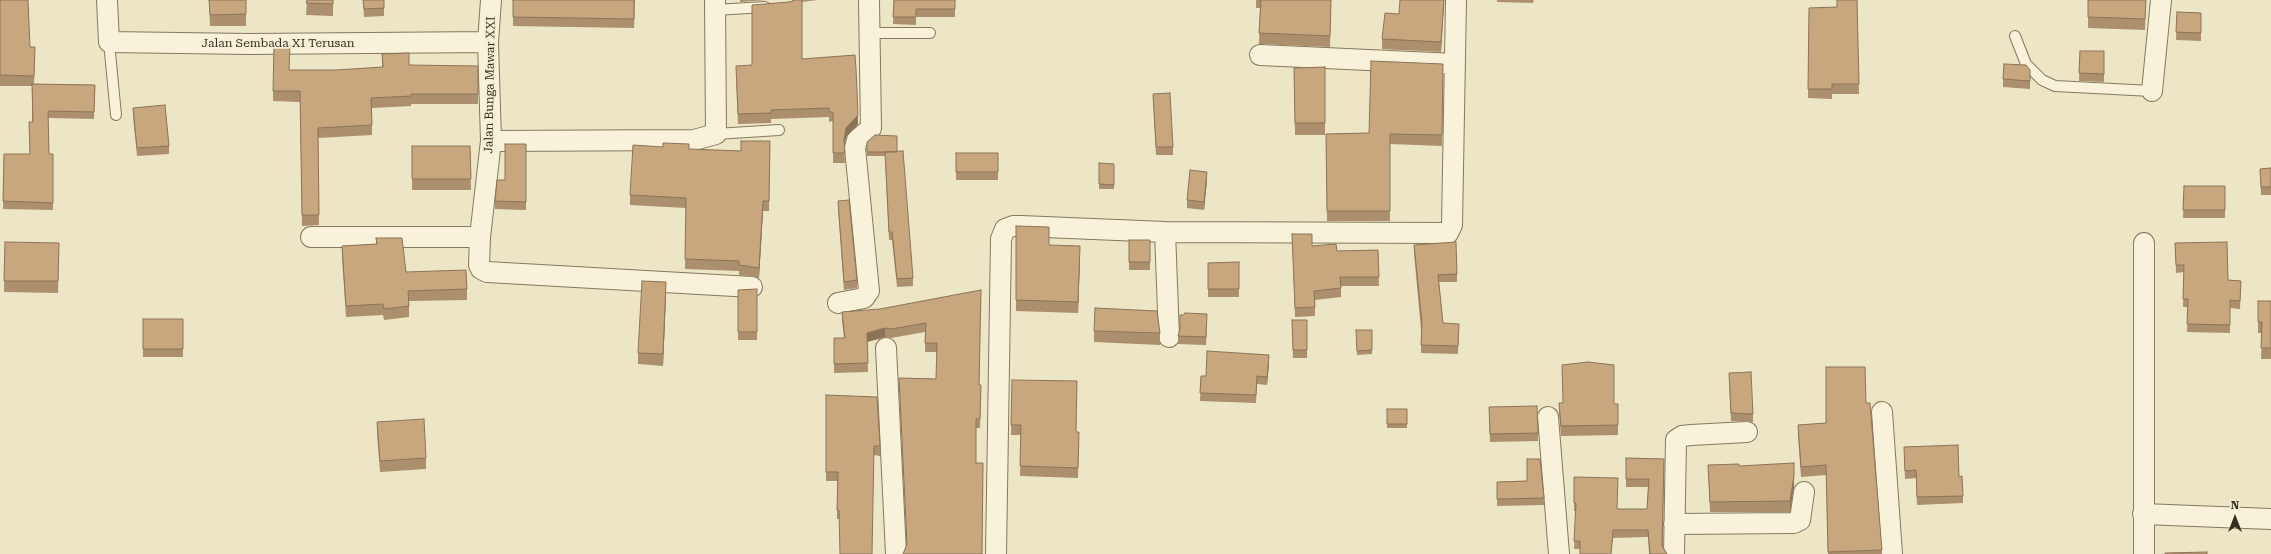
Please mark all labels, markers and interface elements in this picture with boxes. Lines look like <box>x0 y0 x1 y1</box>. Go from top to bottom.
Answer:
street label: Jalan Bunga Mawar XXI <box>482 16 498 154</box>
street label: Jalan Sembada XI Terusan <box>202 36 354 50</box>
north arrow <box>2215 498 2255 538</box>
text: N <box>2231 499 2239 512</box>

